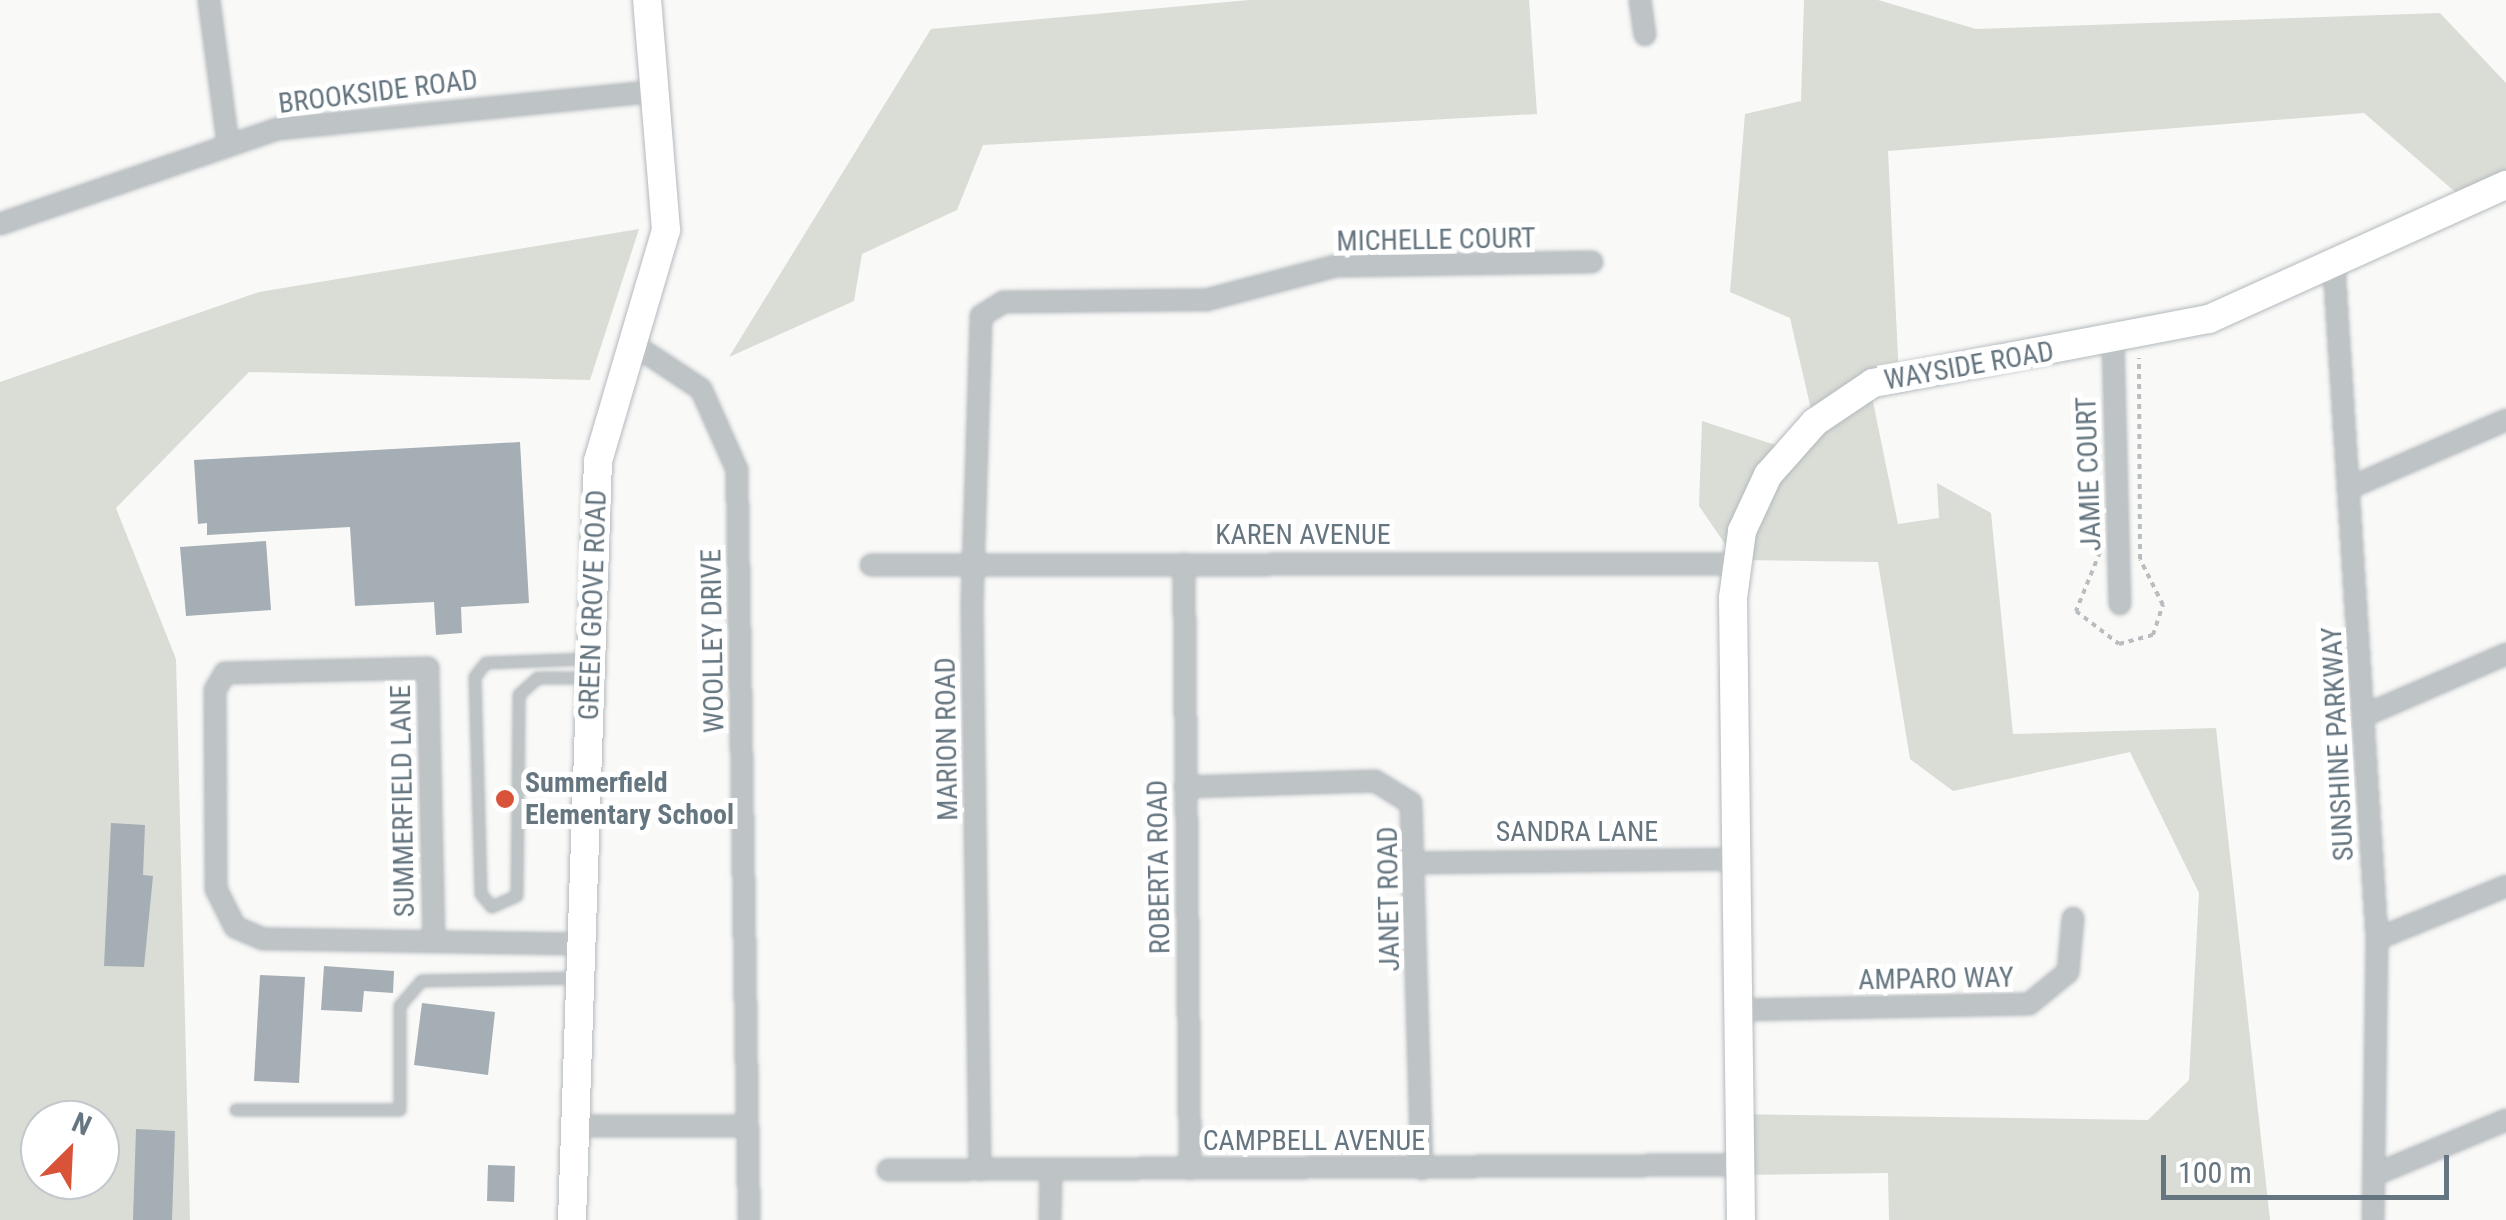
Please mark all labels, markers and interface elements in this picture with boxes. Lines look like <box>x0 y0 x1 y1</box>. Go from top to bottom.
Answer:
street label: BROOKSIDE ROAD <box>276 63 480 121</box>
street label: MICHELLE COURT <box>1336 221 1536 259</box>
street label: WAYSIDE ROAD <box>1882 335 2056 397</box>
street label: JAMIE COURT <box>2070 396 2108 552</box>
street label: GREEN GROVE ROAD <box>572 489 614 721</box>
street label: KAREN AVENUE <box>1215 518 1391 552</box>
street label: WOOLLEY DRIVE <box>695 549 731 733</box>
street label: SUNSHINE PARKWAY <box>2315 626 2361 862</box>
street label: MARION ROAD <box>929 657 965 821</box>
street label: SUMMERFIELD LANE <box>384 685 422 917</box>
place label: Summerfield Elementary School <box>525 766 734 832</box>
street label: ROBERTA ROAD <box>1141 780 1177 954</box>
marker: Summerfield Elementary School <box>494 788 516 810</box>
street label: SANDRA LANE <box>1496 815 1658 849</box>
street label: JANET ROAD <box>1371 826 1407 972</box>
street label: AMPARO WAY <box>1858 961 2014 997</box>
north arrow <box>20 1100 120 1200</box>
text: N <box>67 1105 96 1143</box>
street label: CAMPBELL AVENUE <box>1203 1124 1425 1158</box>
scale bar <box>2166 1135 2454 1197</box>
text: 100 m <box>2178 1155 2252 1190</box>

